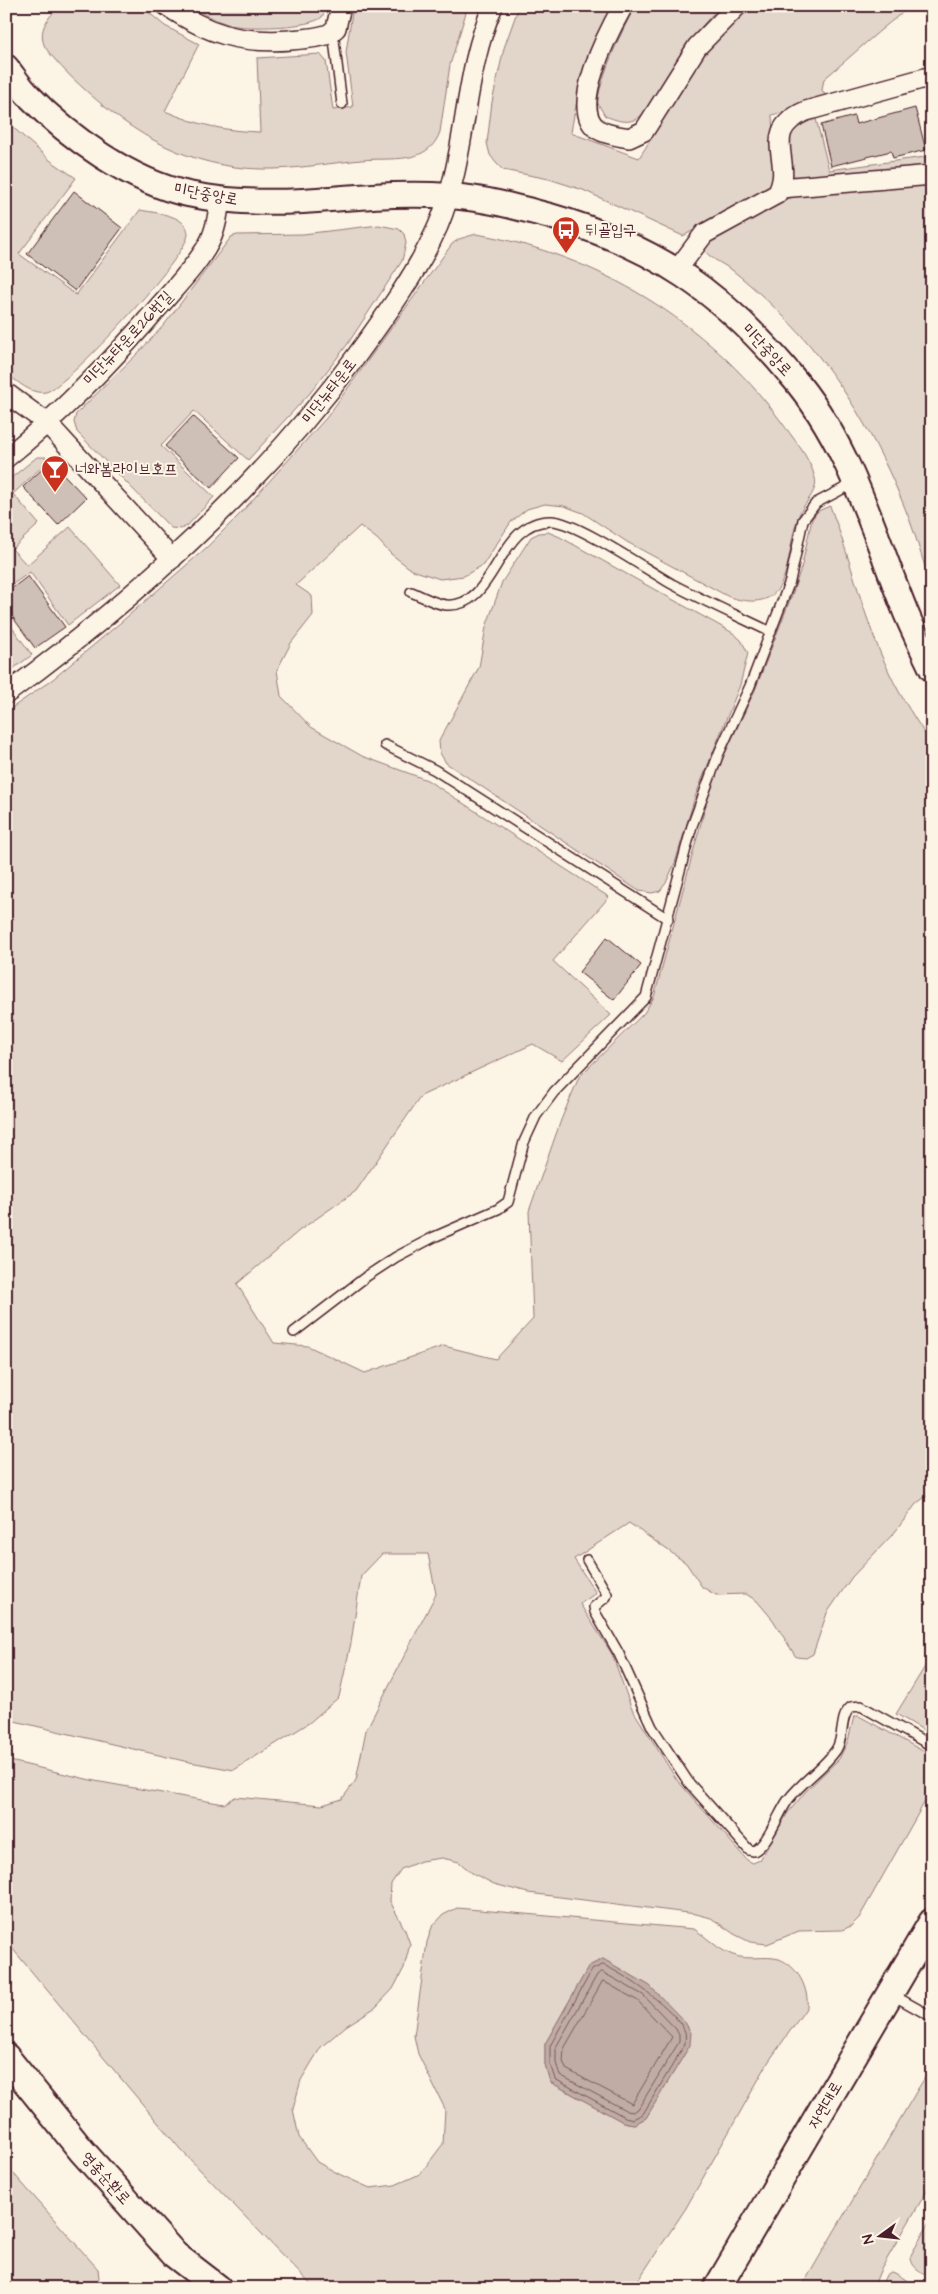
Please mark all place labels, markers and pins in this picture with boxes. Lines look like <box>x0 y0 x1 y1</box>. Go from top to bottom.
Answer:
bus stop icon: 뒤골입구 <box>551 215 581 254</box>
place label: 뒤골입구 <box>585 219 637 241</box>
bar icon: 너와봄라이브호프 <box>40 454 70 493</box>
place label: 너와봄라이브호프 <box>74 458 177 480</box>

